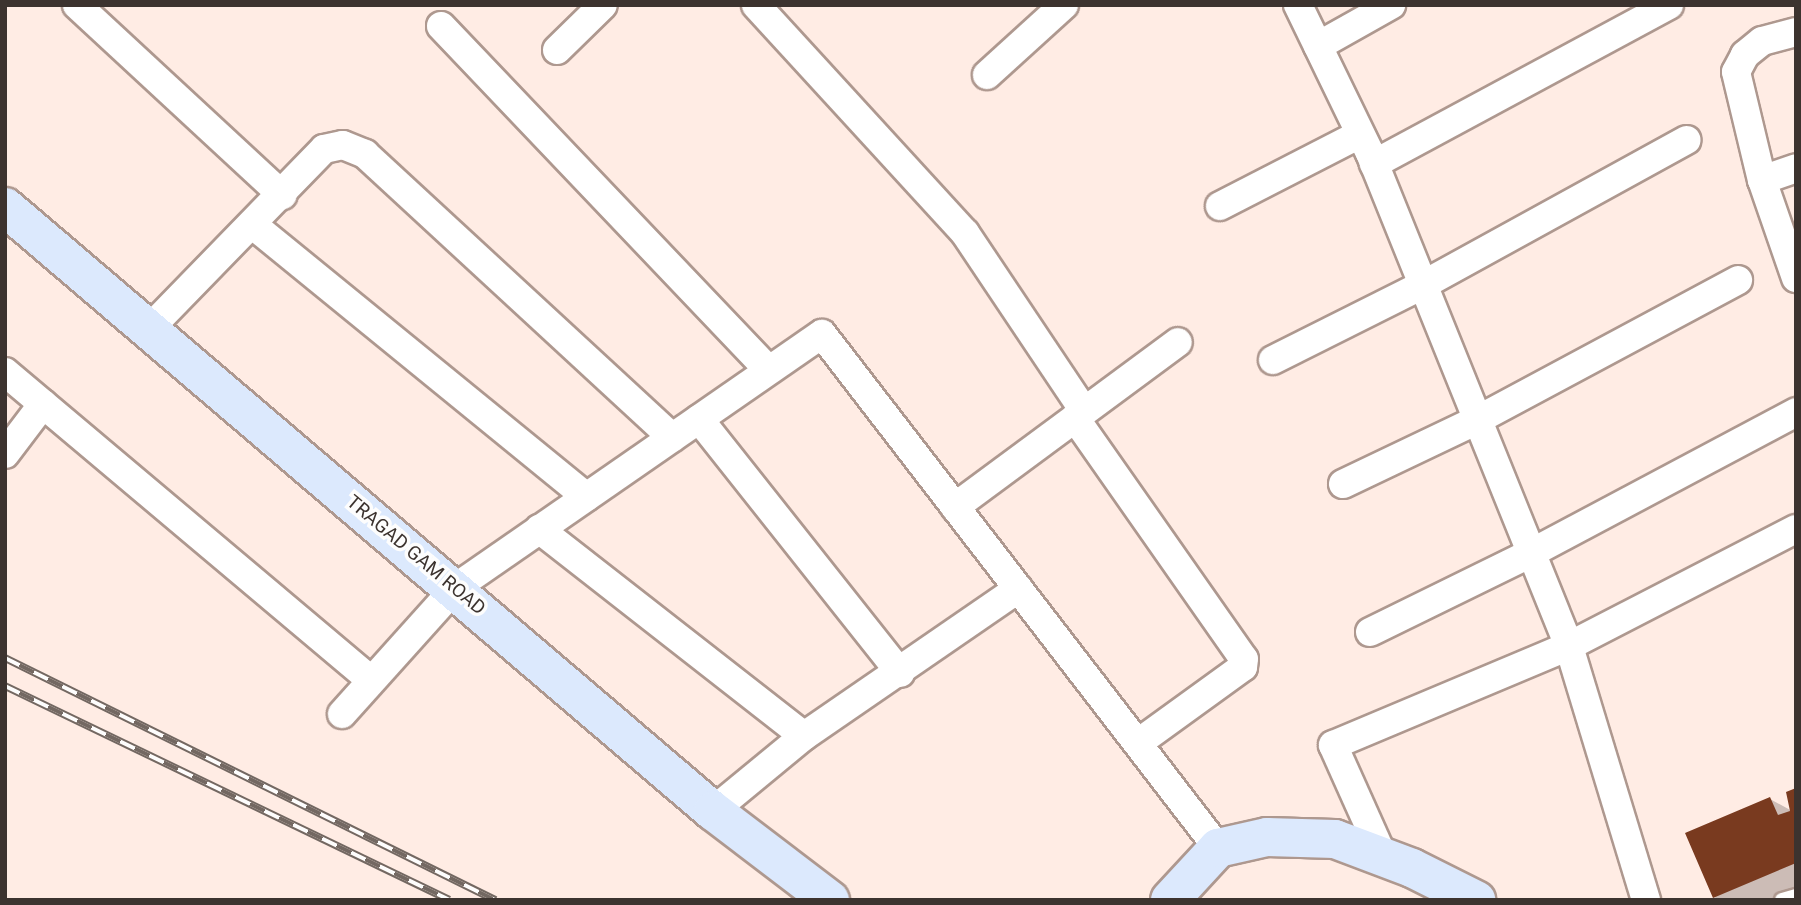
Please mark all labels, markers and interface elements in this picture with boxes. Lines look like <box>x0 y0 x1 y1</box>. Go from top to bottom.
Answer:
street label: TRAGAD GAM ROAD <box>342 490 490 620</box>

